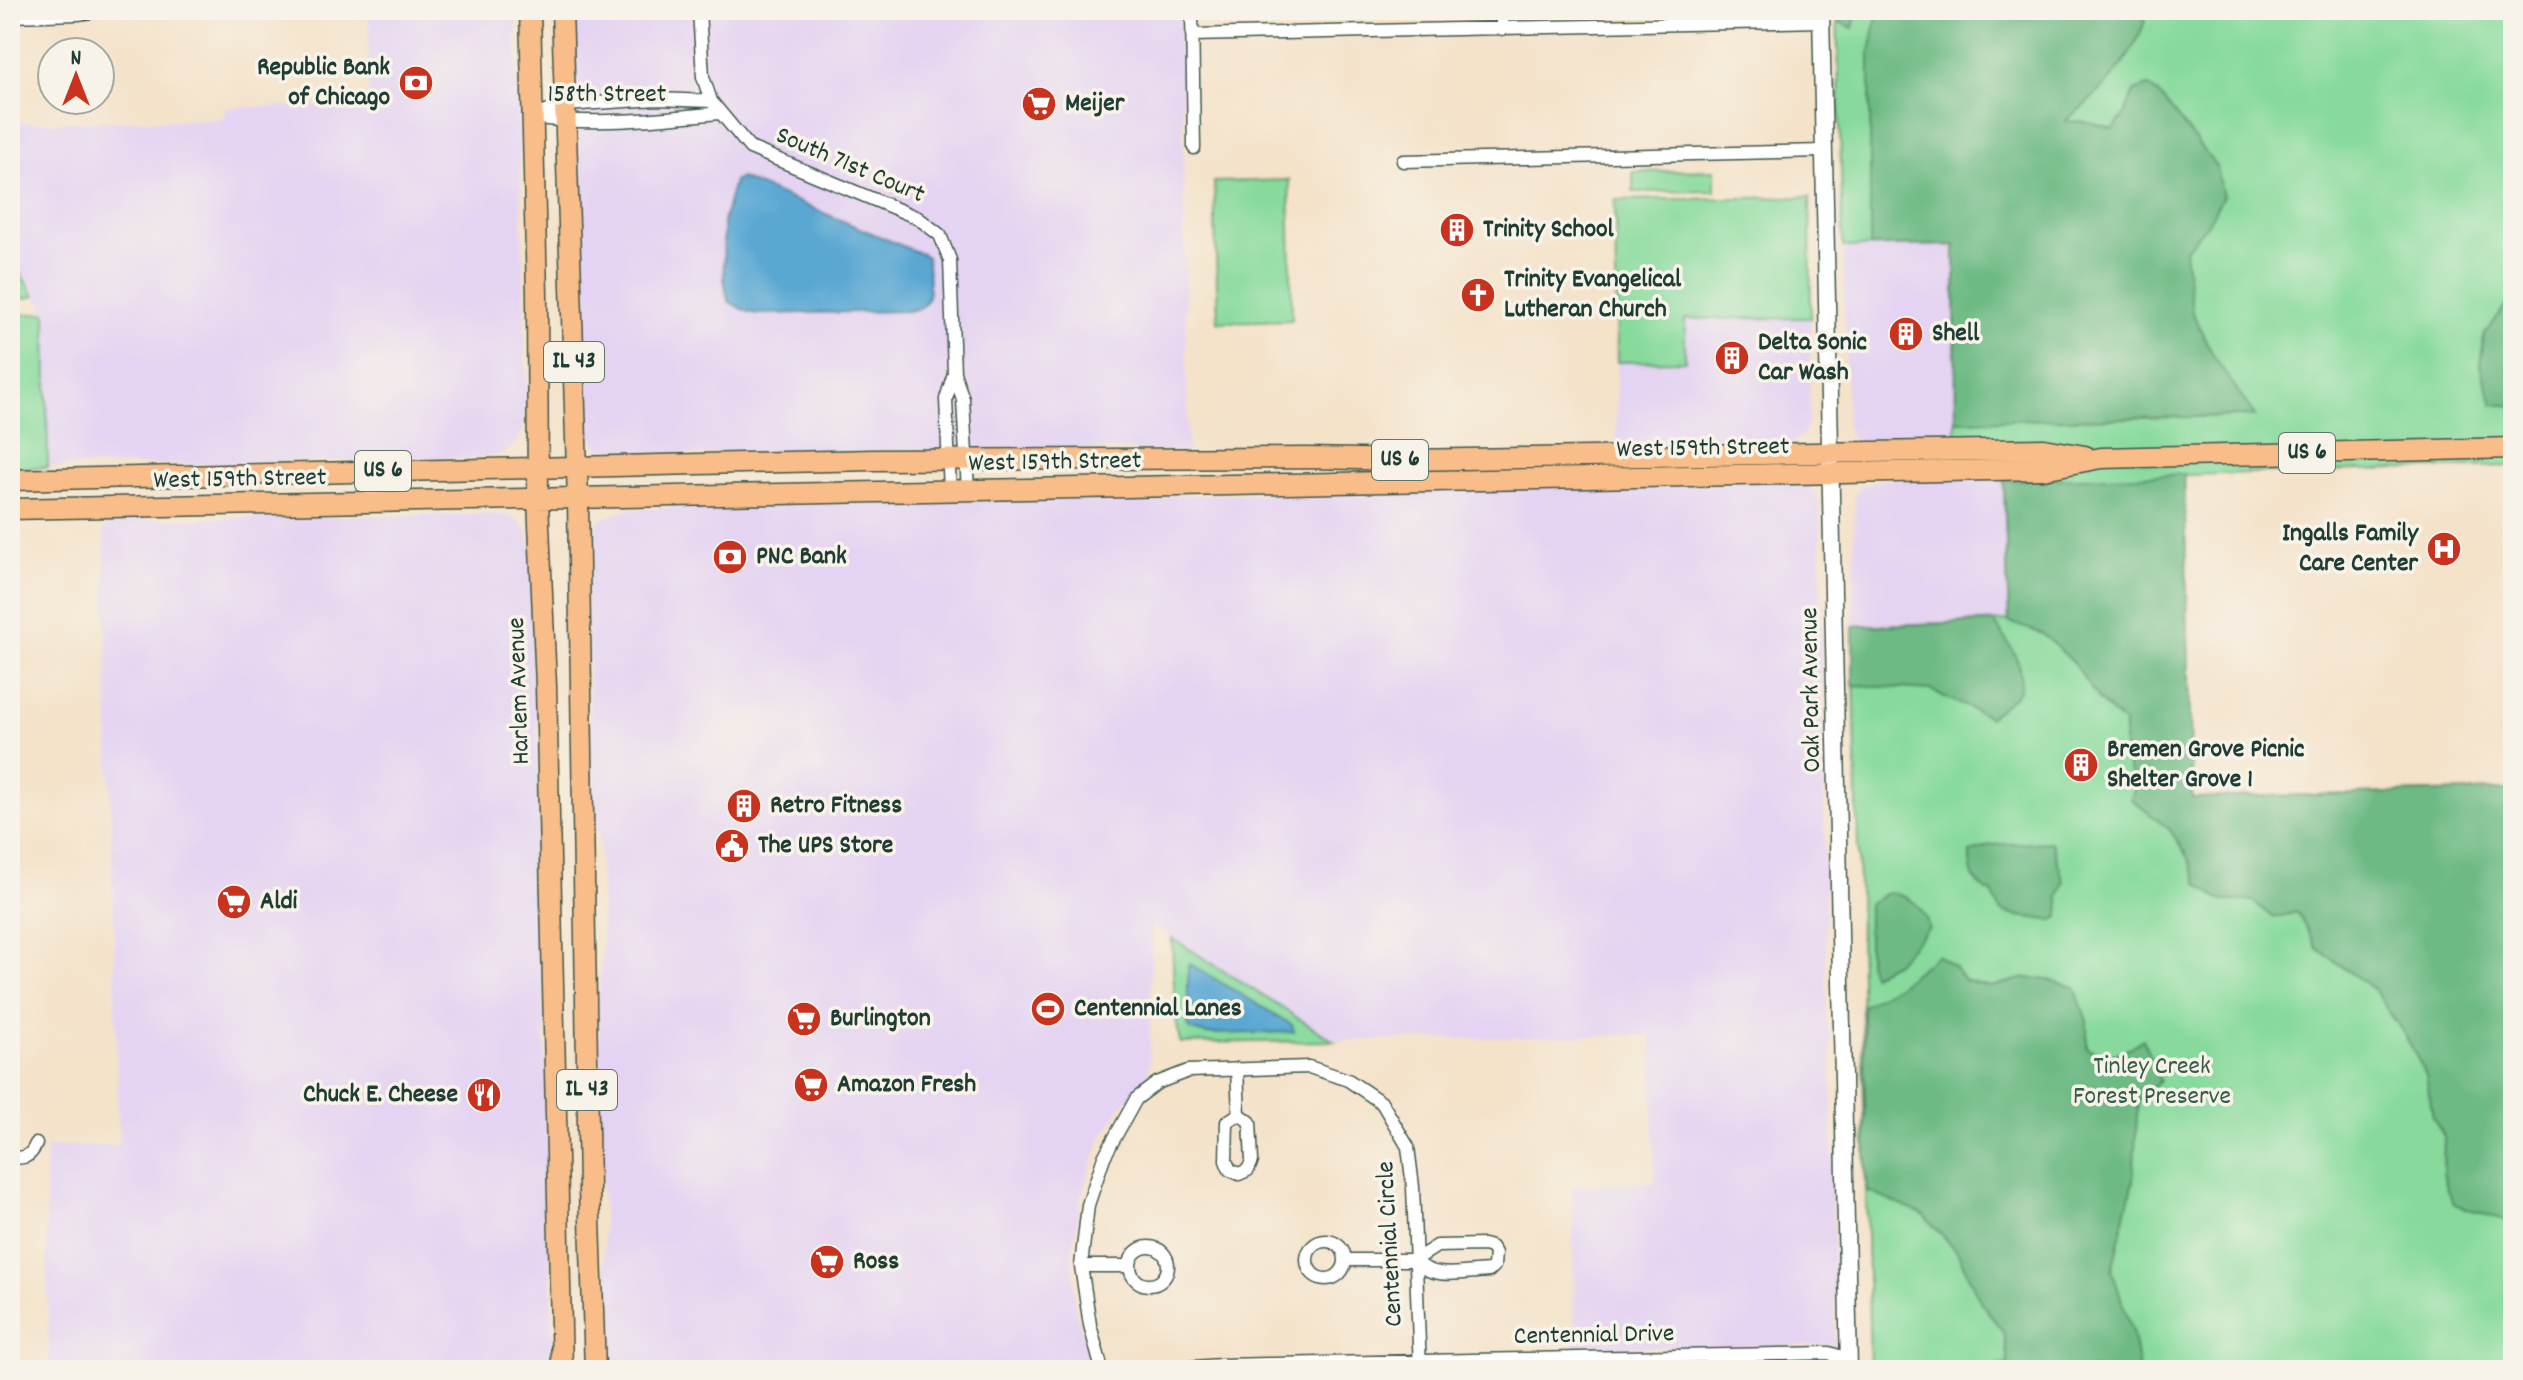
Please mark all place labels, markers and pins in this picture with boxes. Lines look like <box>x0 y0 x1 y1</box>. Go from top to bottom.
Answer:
place label: Republic Bank of Chicago <box>257 50 390 117</box>
bank icon: Republic Bank of Chicago <box>397 64 435 102</box>
supermarket icon: Meijer <box>1020 85 1058 123</box>
place label: Meijer <box>1065 86 1125 123</box>
building icon: Trinity School <box>1438 211 1476 249</box>
place label: Trinity School <box>1483 212 1615 249</box>
place label: Trinity Evangelical Lutheran Church <box>1504 262 1682 329</box>
church icon: Trinity Evangelical Lutheran Church <box>1459 276 1497 314</box>
building icon: Shell <box>1887 315 1925 353</box>
place label: Shell <box>1932 316 1980 353</box>
place label: Delta Sonic Car Wash <box>1758 325 1867 392</box>
building icon: Delta Sonic Car Wash <box>1713 339 1751 377</box>
place label: Ingalls Family Care Center <box>2282 516 2419 583</box>
hospital icon: Ingalls Family Care Center <box>2425 530 2463 568</box>
bank icon: PNC Bank <box>711 538 749 576</box>
place label: PNC Bank <box>756 539 847 576</box>
place label: Bremen Grove Picnic Shelter Grove 1 <box>2107 732 2305 799</box>
building icon: Bremen Grove Picnic Shelter Grove 1 <box>2062 746 2100 784</box>
building icon: Retro Fitness <box>725 787 763 825</box>
place label: Retro Fitness <box>770 788 902 825</box>
public building icon: The UPS Store <box>713 827 751 865</box>
place label: The UPS Store <box>758 828 893 865</box>
supermarket icon: Aldi <box>215 883 253 921</box>
place label: Aldi <box>260 884 298 921</box>
sports icon: Centennial Lanes <box>1029 990 1067 1028</box>
place label: Centennial Lanes <box>1074 991 1242 1028</box>
supermarket icon: Burlington <box>785 1000 823 1038</box>
place label: Burlington <box>830 1001 931 1038</box>
supermarket icon: Amazon Fresh <box>792 1066 830 1104</box>
place label: Amazon Fresh <box>837 1067 976 1104</box>
restaurant icon: Chuck E. Cheese <box>465 1076 503 1114</box>
place label: Chuck E. Cheese <box>303 1077 458 1114</box>
supermarket icon: Ross <box>808 1243 846 1281</box>
place label: Ross <box>853 1244 899 1281</box>

